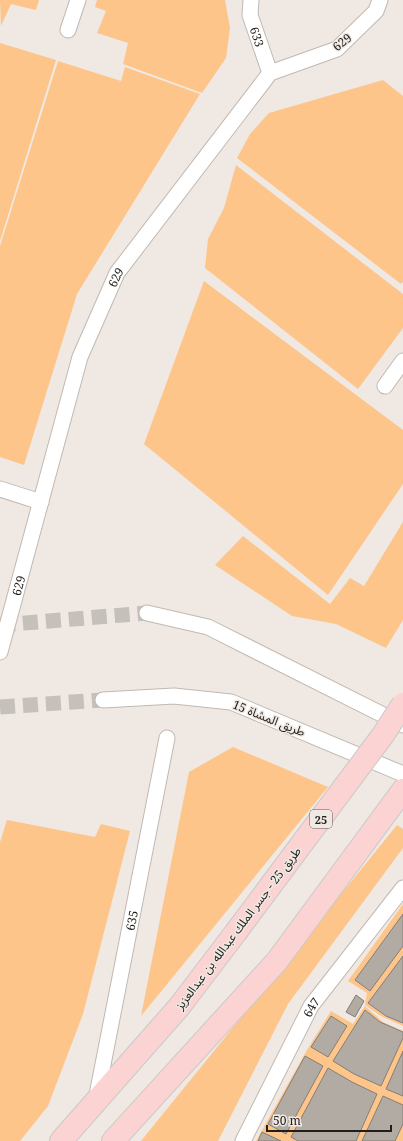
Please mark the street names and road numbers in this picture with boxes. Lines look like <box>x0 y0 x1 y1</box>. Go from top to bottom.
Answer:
street label: 633 <box>246 24 269 49</box>
street label: 629 <box>329 29 355 55</box>
street label: 629 <box>103 263 127 290</box>
street label: 629 <box>7 573 29 597</box>
street label: طريق المشاة 15 <box>230 696 308 740</box>
road number: 25 <box>310 810 332 828</box>
street label: طريق 25 - جسر الملك عبدالله بن عبدالعزيز <box>170 843 305 1014</box>
street label: 635 <box>121 909 142 932</box>
street label: 647 <box>298 994 323 1020</box>

